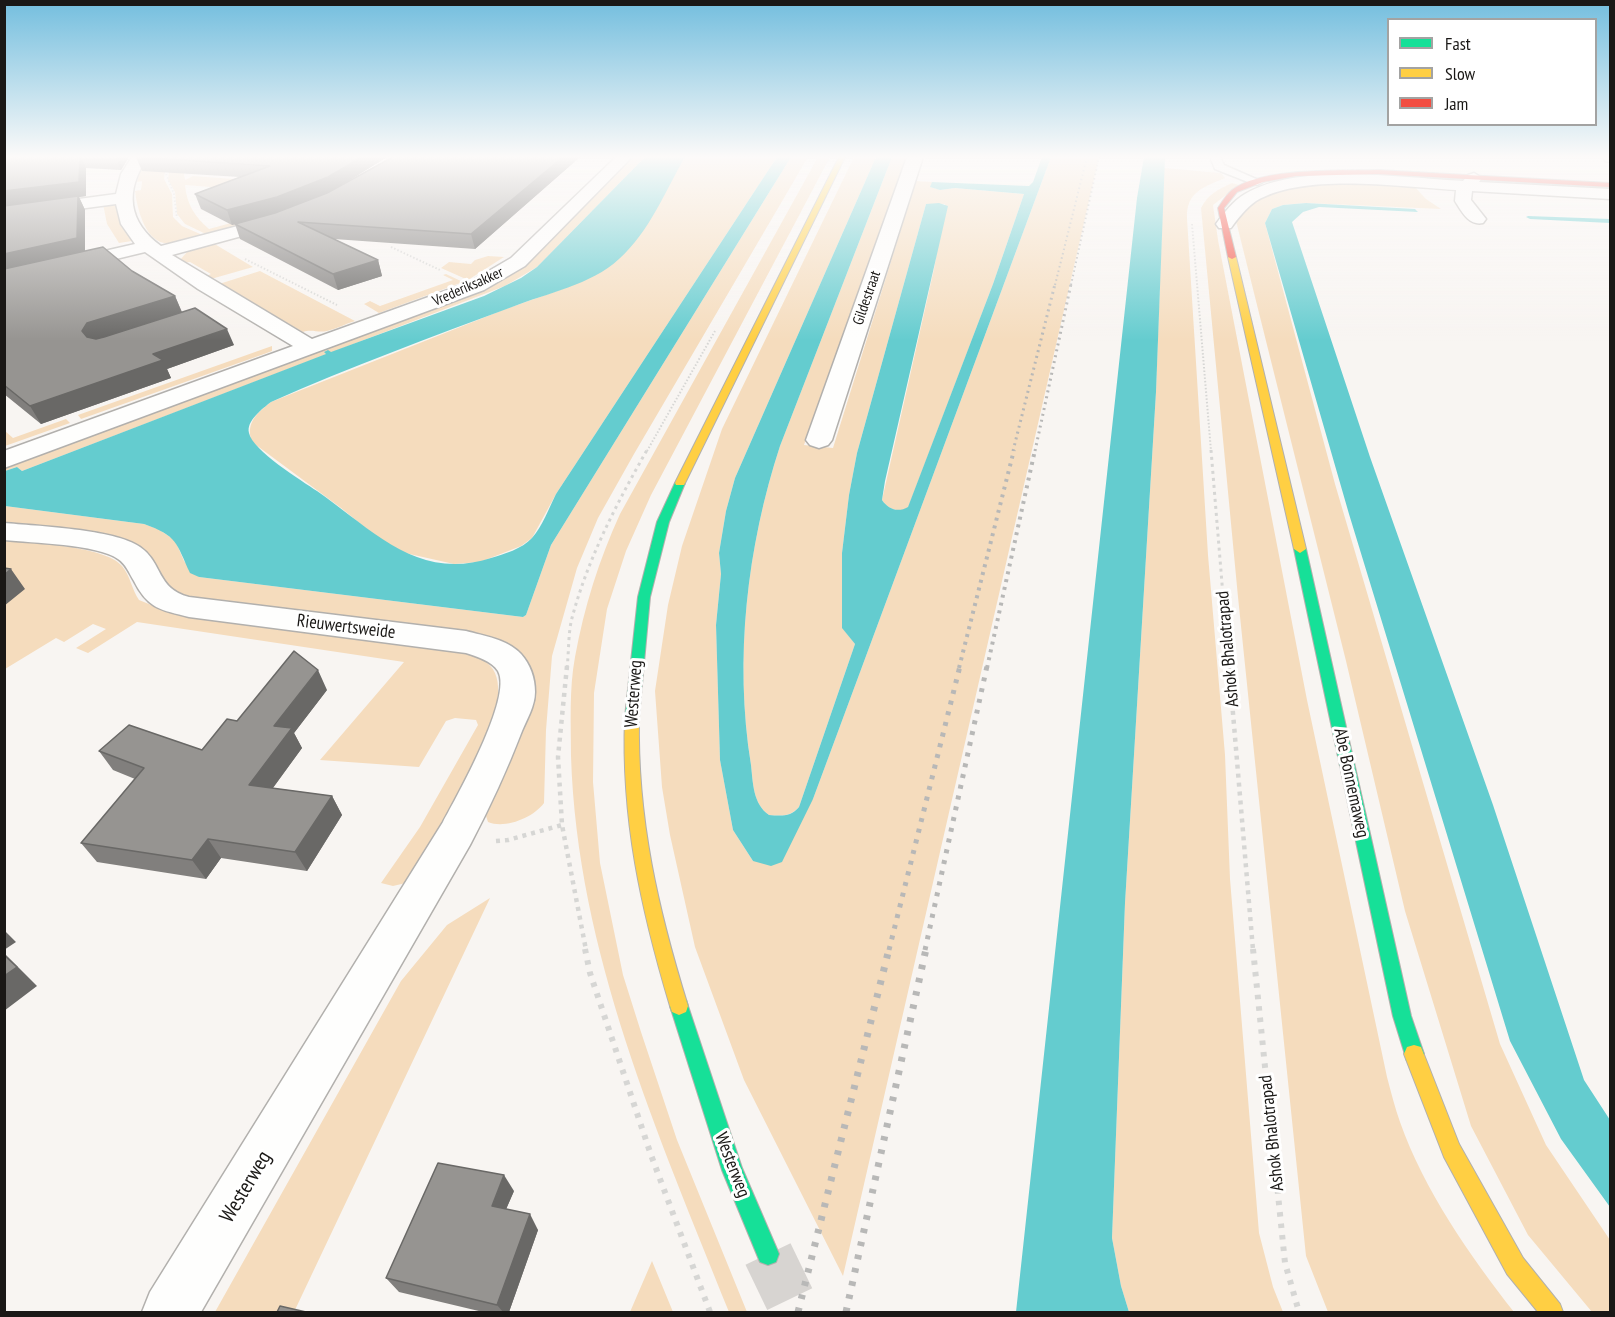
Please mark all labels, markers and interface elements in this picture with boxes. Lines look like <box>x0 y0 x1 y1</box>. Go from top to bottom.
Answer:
legend <box>1387 18 1597 126</box>
text: Fast <box>1445 32 1471 55</box>
text: Slow <box>1445 62 1475 85</box>
text: Jam <box>1445 92 1468 115</box>
street label: Vrederiksakker <box>430 263 506 311</box>
street label: Gildestraat <box>849 268 885 328</box>
street label: Ashok Bhalotrapad <box>1212 590 1244 708</box>
street label: Rieuwertsweide <box>295 610 397 644</box>
street label: Westerweg <box>621 659 647 729</box>
street label: Abe Bonnemaweg <box>1329 726 1373 840</box>
street label: Ashok Bhalotrapad <box>1255 1074 1289 1192</box>
street label: Westerweg <box>710 1130 754 1200</box>
street label: Westerweg <box>215 1147 277 1227</box>

